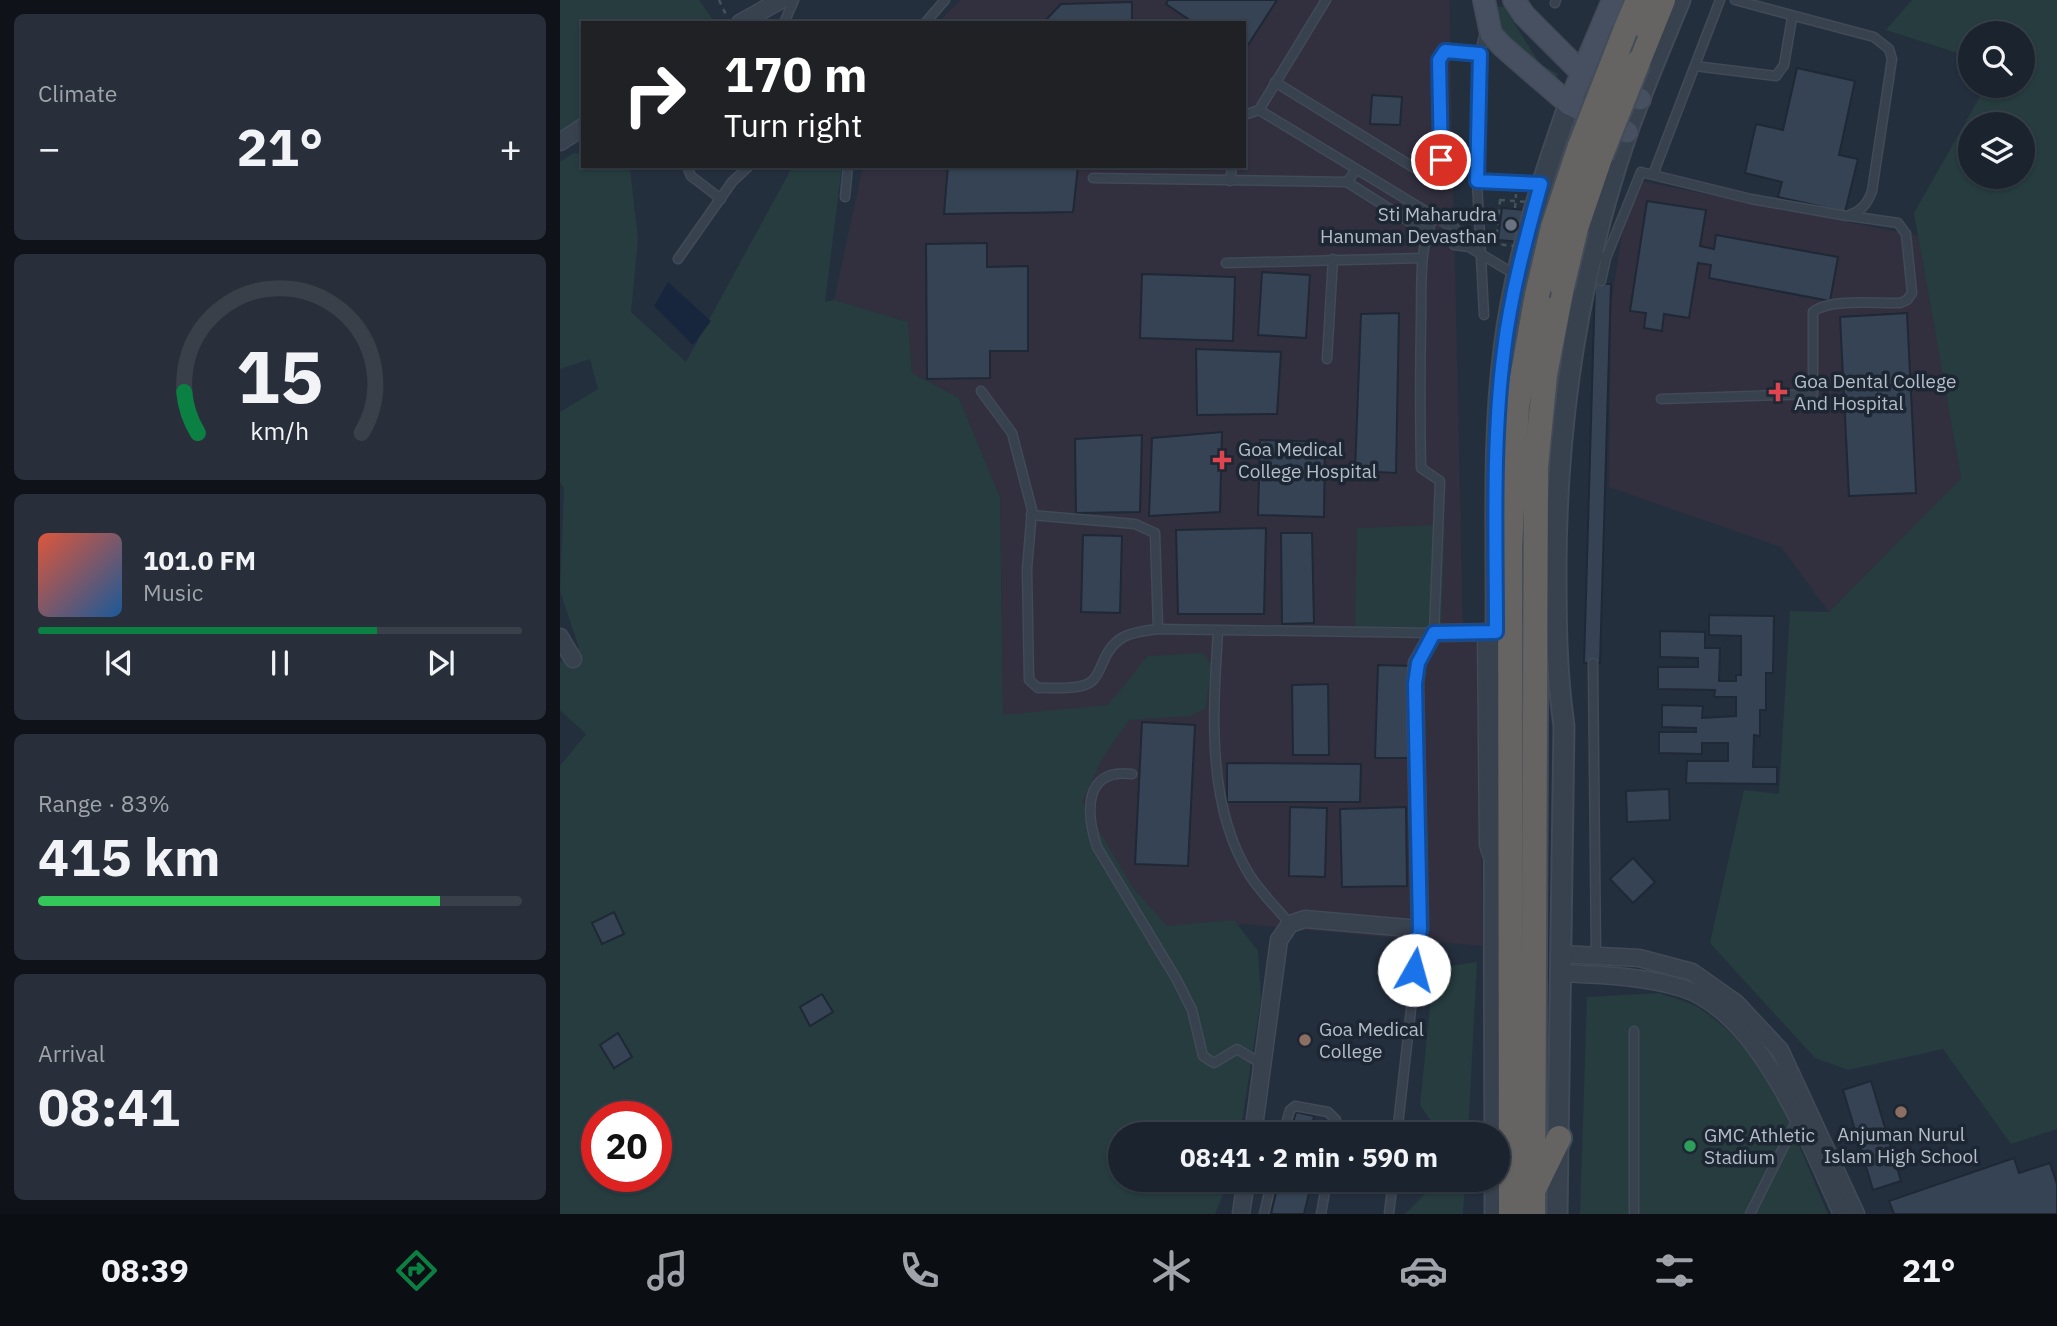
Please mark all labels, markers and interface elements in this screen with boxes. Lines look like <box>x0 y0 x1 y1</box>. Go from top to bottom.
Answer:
map controls <box>1958 21 2035 189</box>
button: search <box>1958 21 2035 98</box>
text: 170 m <box>724 42 868 105</box>
icon: right <box>609 49 700 140</box>
text: Climate <box>38 78 117 108</box>
text: Turn right <box>724 104 862 146</box>
button: layers <box>1958 112 2035 189</box>
text: 21° <box>237 113 323 180</box>
text: − <box>38 123 61 172</box>
text: + <box>499 123 522 172</box>
pin <box>1411 130 1471 190</box>
icon: arrive <box>1422 141 1460 179</box>
place label: Sti Maharudra Hanuman Devasthan <box>1320 202 1497 248</box>
marker: Sti Maharudra Hanuman Devasthan <box>1503 217 1519 233</box>
text: 15 <box>236 328 324 423</box>
place label: Goa Dental College And Hospital <box>1794 369 1956 415</box>
marker: Goa Dental College And Hospital <box>1768 382 1788 402</box>
text: km/h <box>251 414 309 447</box>
place label: Goa Medical College Hospital <box>1238 437 1377 483</box>
marker: Goa Medical College Hospital <box>1212 450 1232 470</box>
text: 101.0 FM <box>143 543 256 577</box>
text: Music <box>143 577 203 607</box>
icon: previous <box>100 644 138 682</box>
icon: pause <box>261 644 299 682</box>
icon: next <box>422 644 460 682</box>
text: Range · 83% <box>38 788 170 818</box>
text: 415 km <box>38 823 220 890</box>
position arrow <box>1377 933 1451 1007</box>
place label: Goa Medical College <box>1319 1017 1424 1063</box>
marker: Goa Medical College <box>1297 1032 1313 1048</box>
text: Arrival <box>38 1038 105 1068</box>
text: 08:41 <box>38 1073 180 1140</box>
speed limit sign: 20 <box>581 1101 672 1192</box>
marker: Anjuman Nurul Islam High School <box>1893 1104 1909 1120</box>
place label: Anjuman Nurul Islam High School <box>1824 1122 1978 1168</box>
place label: GMC Athletic Stadium <box>1704 1123 1815 1169</box>
marker: GMC Athletic Stadium <box>1682 1138 1698 1154</box>
text: 08:41 · 2 min · 590 m <box>1180 1140 1438 1174</box>
icon: directions <box>392 1246 441 1295</box>
icon: music <box>643 1246 692 1295</box>
icon: phone <box>895 1246 944 1295</box>
icon: climate <box>1147 1246 1196 1295</box>
icon: car <box>1399 1246 1448 1295</box>
icon: filters <box>1650 1246 1699 1295</box>
text: 08:39 <box>101 1249 189 1291</box>
text: 21° <box>1902 1249 1956 1291</box>

